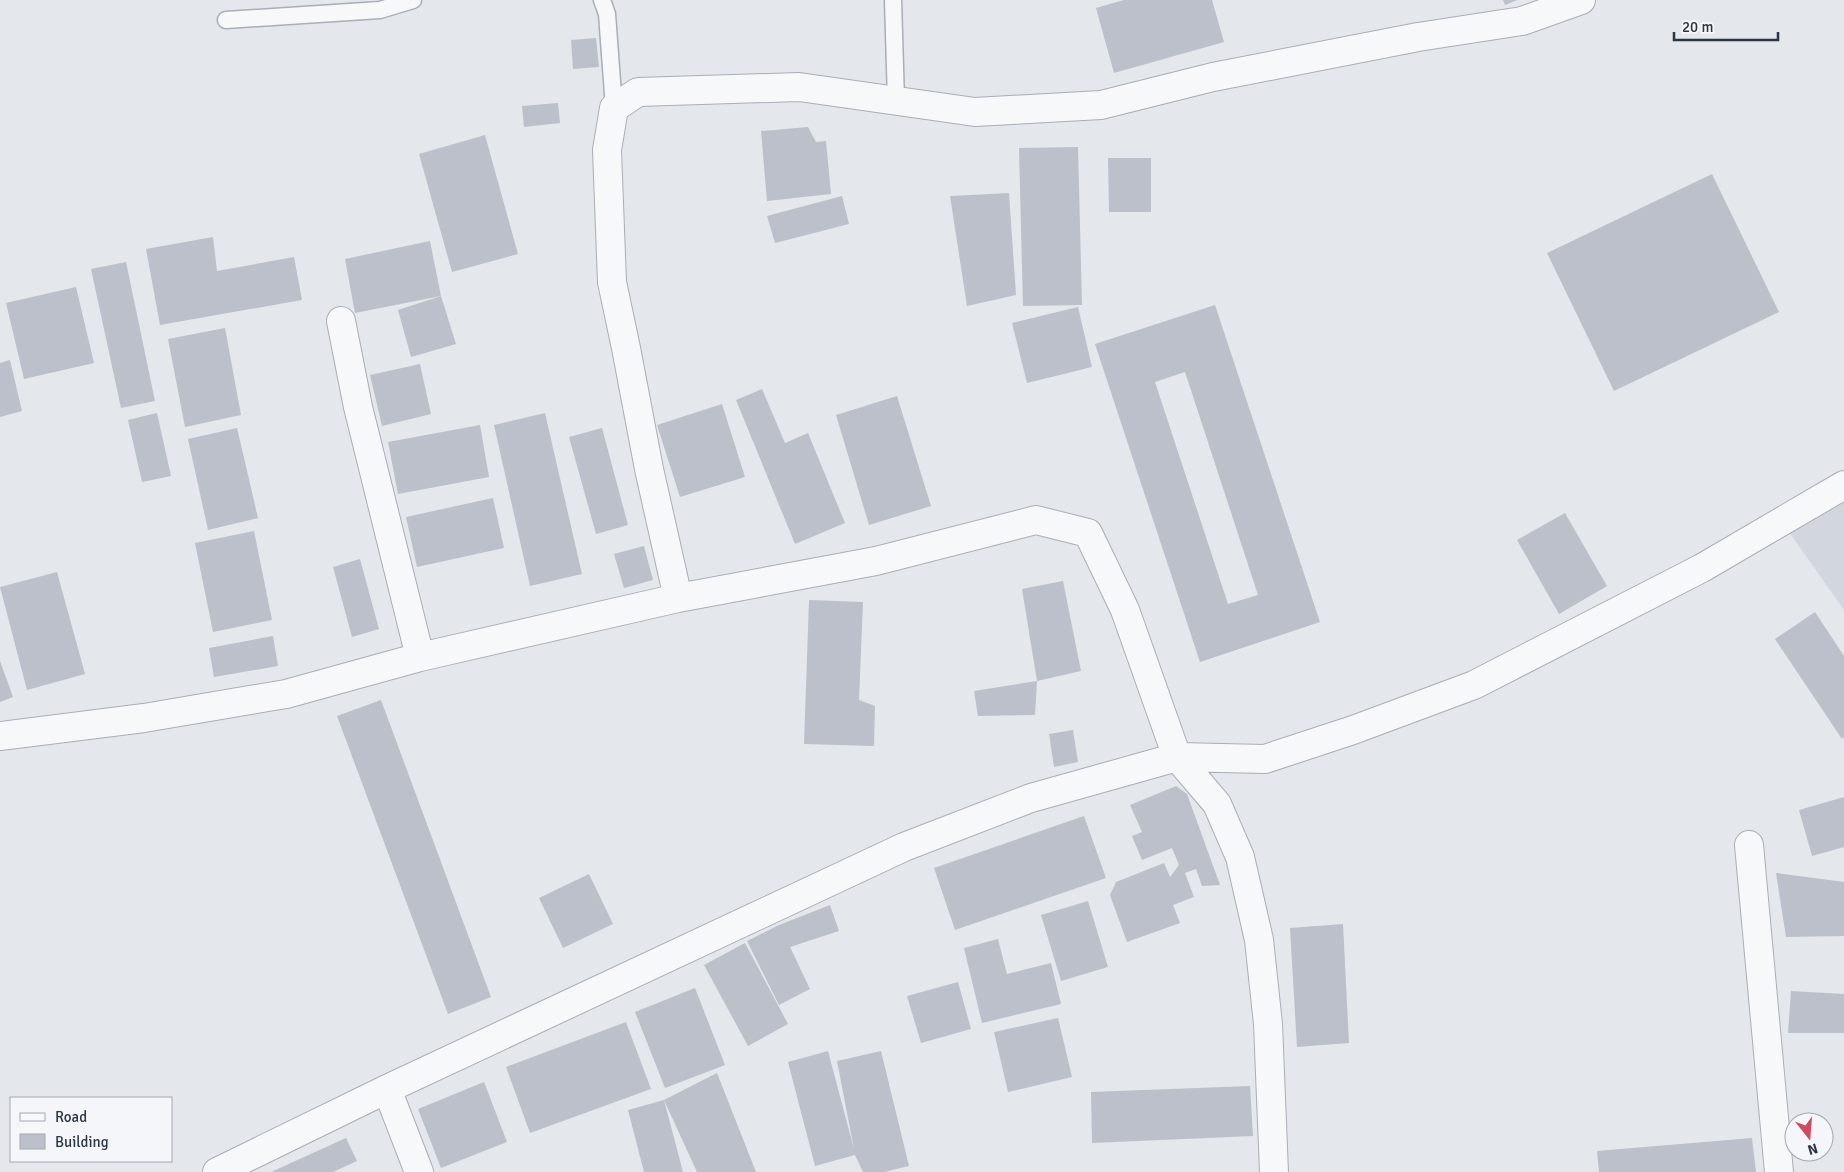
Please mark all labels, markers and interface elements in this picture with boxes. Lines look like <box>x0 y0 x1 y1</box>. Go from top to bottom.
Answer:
scale bar <box>1674 10 1778 42</box>
text: 20 m <box>1682 18 1713 36</box>
legend <box>10 1097 172 1162</box>
text: Road <box>55 1108 87 1126</box>
north arrow <box>1784 1112 1834 1162</box>
text: Building <box>55 1133 109 1151</box>
text: N <box>1806 1139 1820 1159</box>

